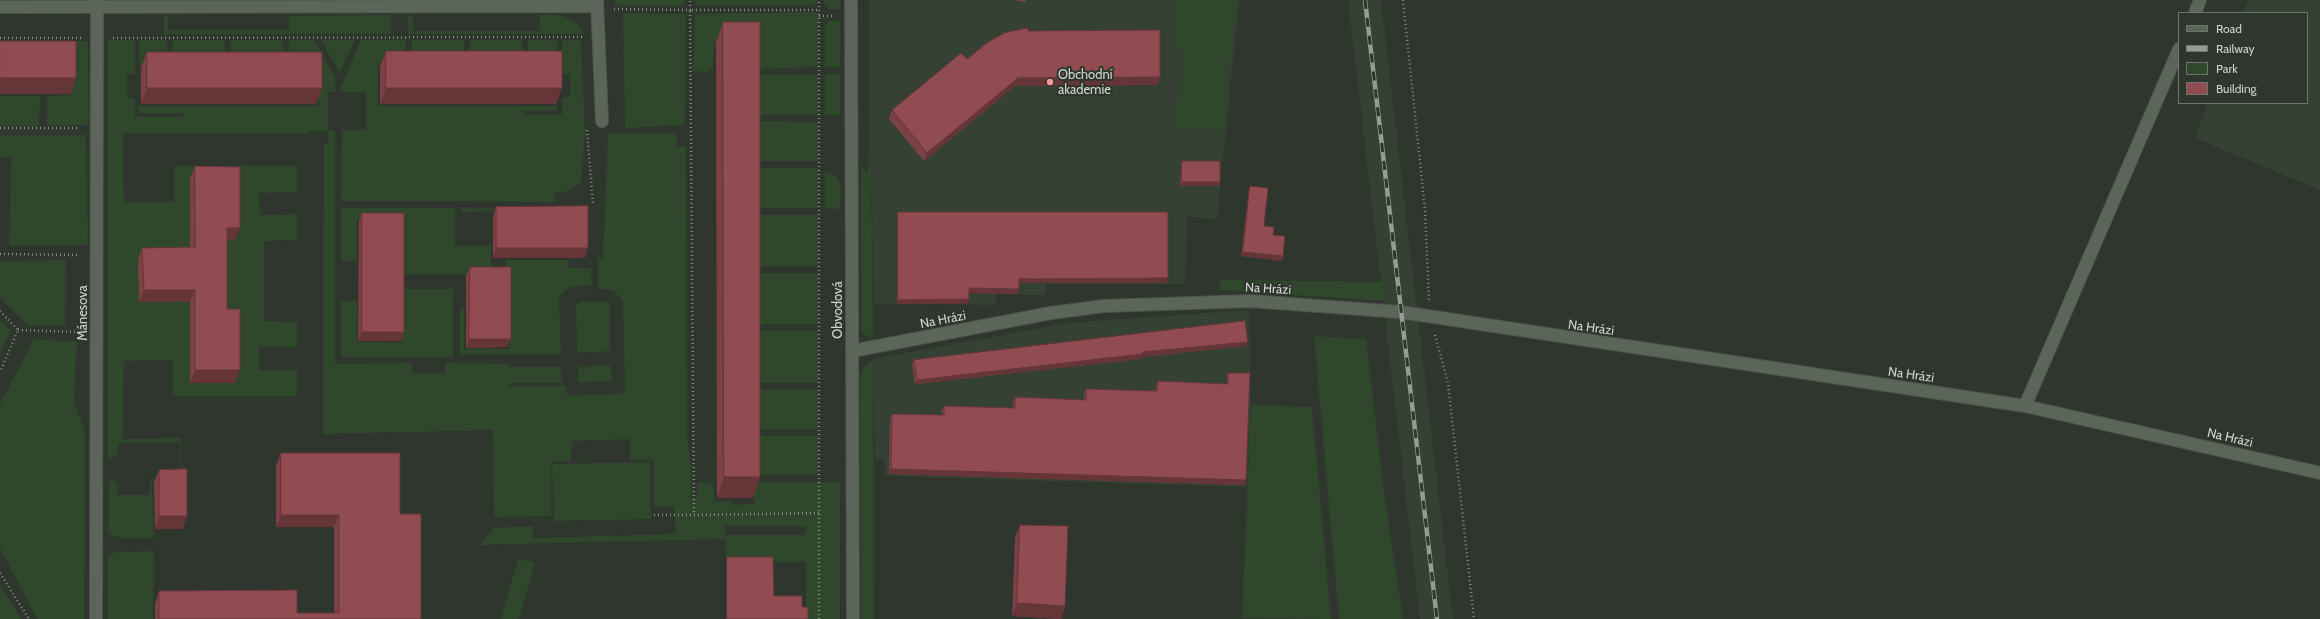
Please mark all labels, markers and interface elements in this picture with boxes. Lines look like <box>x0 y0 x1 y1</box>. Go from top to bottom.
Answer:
legend <box>2178 12 2308 104</box>
text: Road <box>2216 21 2242 36</box>
text: Railway <box>2216 41 2254 56</box>
text: Park <box>2216 61 2238 76</box>
place label: Obchodní akademie <box>1058 67 1112 98</box>
marker: Obchodní akademie <box>1045 77 1055 87</box>
text: Building <box>2216 81 2257 96</box>
street label: Na Hrázi <box>1244 280 1292 298</box>
street label: Obvodová <box>830 281 846 339</box>
street label: Mánesova <box>75 285 91 341</box>
street label: Na Hrázi <box>919 308 967 332</box>
street label: Na Hrázi <box>1567 317 1615 339</box>
street label: Na Hrázi <box>1887 364 1935 386</box>
street label: Na Hrázi <box>2206 425 2254 451</box>

